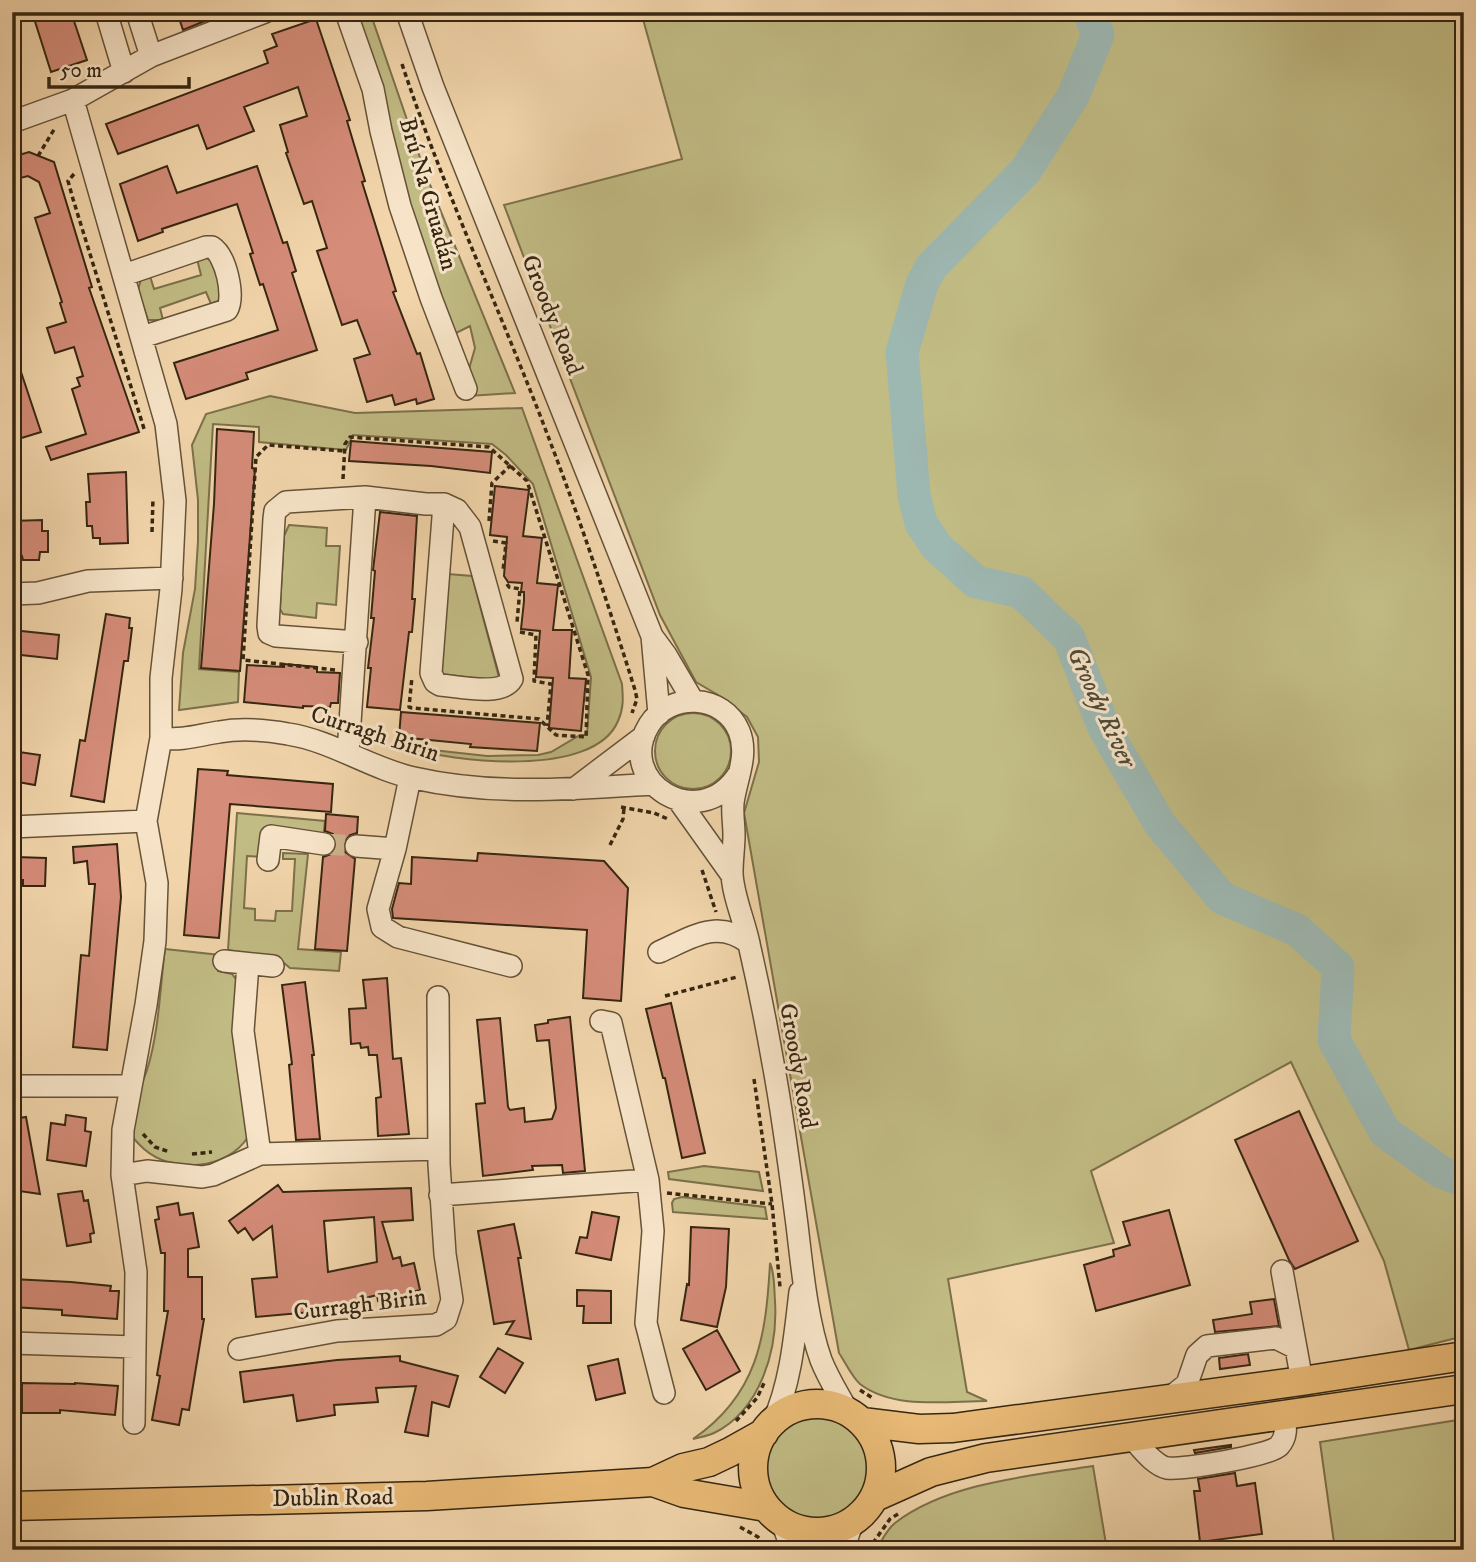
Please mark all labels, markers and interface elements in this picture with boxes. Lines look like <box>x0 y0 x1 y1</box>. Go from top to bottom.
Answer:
scale bar <box>49 46 189 90</box>
text: 50 m <box>60 58 102 84</box>
street label: Brú Na Gruadán <box>392 114 464 274</box>
street label: Groody Road <box>514 250 590 380</box>
water label: Groody River <box>1059 641 1144 774</box>
street label: Curragh Birin <box>307 699 444 769</box>
street label: Groody Road <box>772 1001 824 1131</box>
street label: Curragh Birin <box>292 1282 429 1328</box>
street label: Dublin Road <box>272 1482 394 1514</box>

